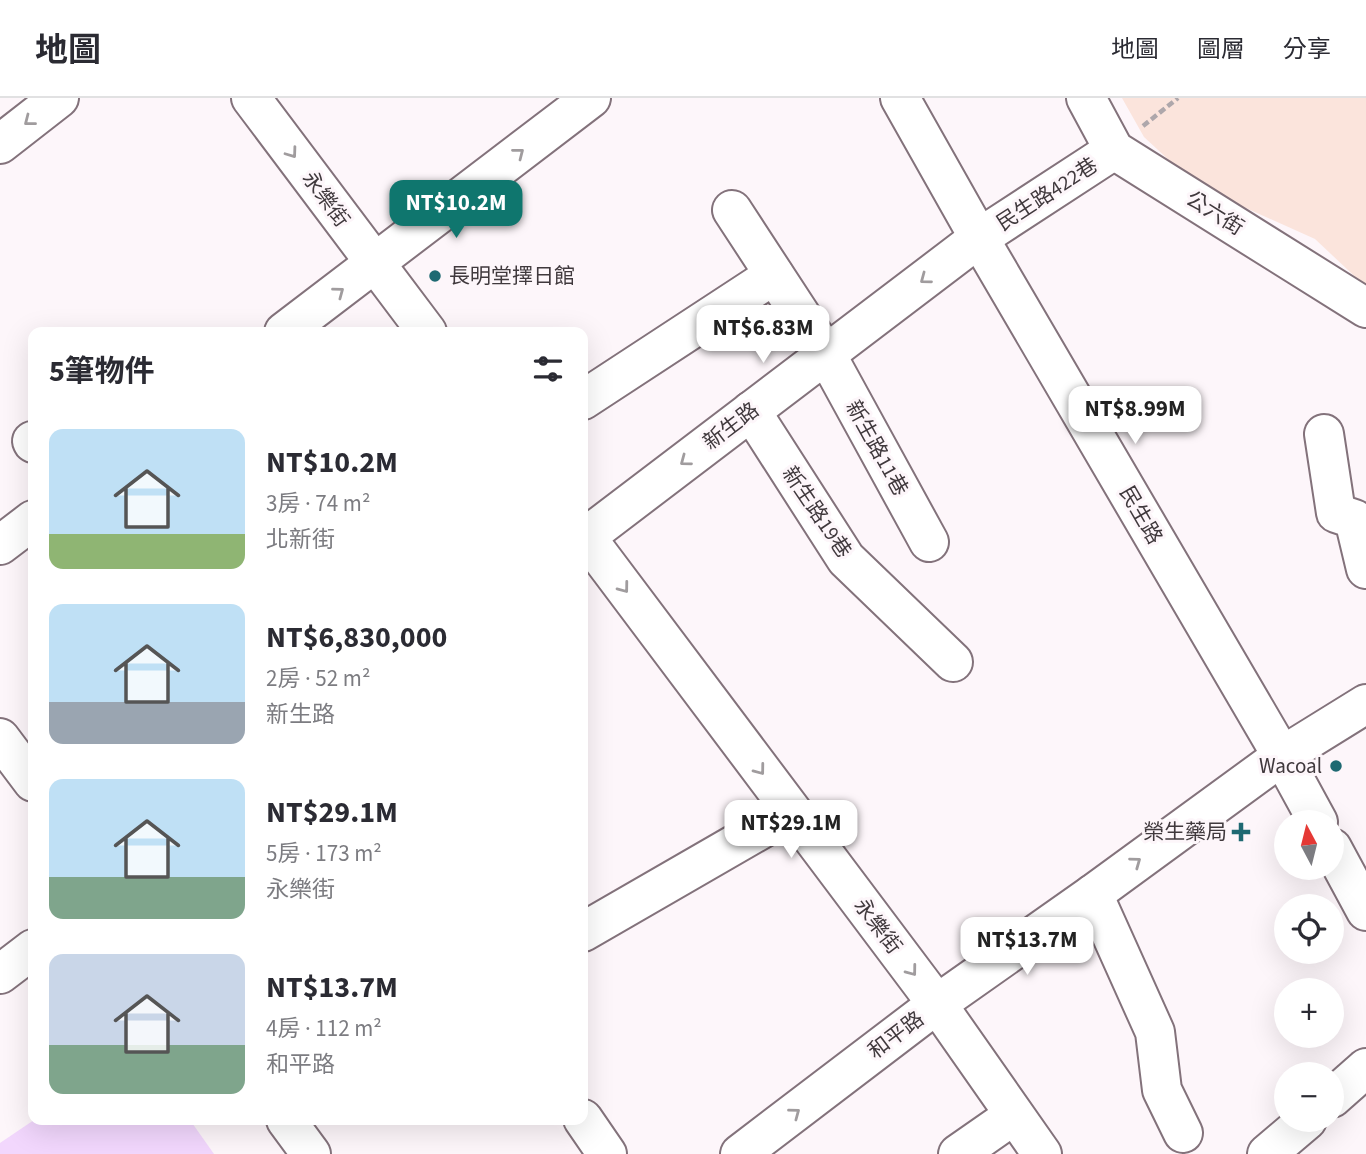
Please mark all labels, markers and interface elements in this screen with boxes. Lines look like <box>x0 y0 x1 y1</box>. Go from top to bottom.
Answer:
text: 地圖 <box>35 27 101 74</box>
text: 地圖 <box>1111 32 1159 67</box>
text: 圖層 <box>1197 32 1245 67</box>
text: 分享 <box>1283 32 1331 67</box>
one-way arrow <box>25 112 37 125</box>
one-way arrow <box>284 145 296 158</box>
one-way arrow <box>512 149 524 162</box>
street label: 民生路422巷 <box>990 150 1104 238</box>
street label: 永樂街 <box>295 165 357 233</box>
pin: NT$10.2M <box>384 180 528 240</box>
street label: 公六街 <box>1180 184 1250 242</box>
text: NT$10.2M <box>405 186 507 219</box>
place label: 長明堂擇日館 <box>449 261 575 291</box>
marker: 長明堂擇日館 <box>427 268 443 284</box>
one-way arrow <box>920 271 932 284</box>
one-way arrow <box>331 287 344 300</box>
pin: NT$6.83M <box>691 306 835 365</box>
text: NT$6.83M <box>712 311 814 344</box>
text: 5筆物件 <box>49 350 155 393</box>
icon: filters <box>529 350 567 388</box>
pin: NT$8.99M <box>1063 386 1207 446</box>
text: NT$8.99M <box>1084 392 1186 425</box>
street label: 新生路 <box>697 395 765 457</box>
street label: 新生路11巷 <box>838 395 916 501</box>
text: NT$10.2M <box>266 441 398 484</box>
one-way arrow <box>680 453 693 466</box>
icon: home <box>105 457 189 541</box>
street label: 新生路19巷 <box>775 460 859 564</box>
street label: 民生路 <box>1112 480 1170 550</box>
text: 3房 · 74 m² <box>266 487 370 520</box>
text: 北新街 <box>266 523 335 556</box>
one-way arrow <box>615 580 628 592</box>
text: NT$6,830,000 <box>266 616 447 659</box>
icon: home <box>105 632 189 716</box>
text: 2房 · 52 m² <box>266 662 370 695</box>
text: 新生路 <box>266 698 335 731</box>
place label: Wacoal <box>1259 751 1322 781</box>
marker: Wacoal <box>1328 758 1344 774</box>
one-way arrow <box>752 762 764 775</box>
text: NT$29.1M <box>266 791 398 834</box>
pin: NT$29.1M <box>719 800 863 860</box>
text: NT$29.1M <box>740 806 842 839</box>
icon: home <box>105 807 189 891</box>
north arrow <box>1274 810 1344 880</box>
map controls <box>1274 810 1344 1132</box>
place label: 榮生藥局 <box>1143 817 1227 847</box>
marker: 榮生藥局 <box>1233 824 1249 840</box>
text: 5房 · 173 m² <box>266 837 382 870</box>
one-way arrow <box>1128 858 1141 871</box>
text: 永樂街 <box>266 873 335 906</box>
street label: 永樂街 <box>847 892 909 960</box>
button: locate <box>1274 894 1344 964</box>
pin: NT$13.7M <box>955 918 1099 977</box>
text: NT$13.7M <box>976 923 1078 956</box>
one-way arrow <box>903 963 916 976</box>
text: NT$13.7M <box>266 966 398 1009</box>
button: + <box>1274 978 1344 1048</box>
icon: home <box>105 982 189 1066</box>
street label: 和平路 <box>862 1004 930 1066</box>
text: 4房 · 112 m² <box>266 1012 382 1045</box>
text: 和平路 <box>266 1048 335 1081</box>
button: − <box>1274 1062 1344 1132</box>
one-way arrow <box>787 1108 799 1121</box>

